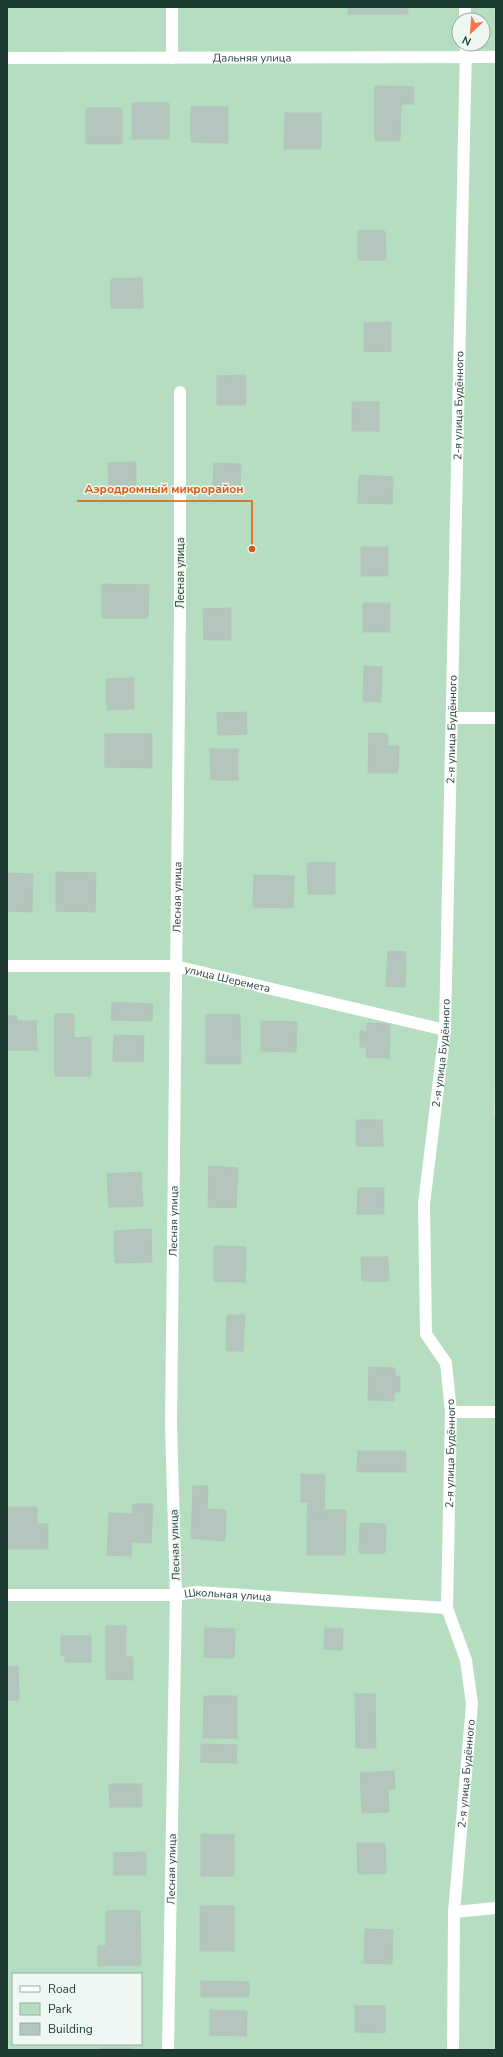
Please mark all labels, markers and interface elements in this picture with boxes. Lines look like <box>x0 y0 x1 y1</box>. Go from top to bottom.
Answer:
north arrow <box>451 12 491 52</box>
text: N <box>460 32 474 49</box>
street label: Дальняя улица <box>213 50 291 65</box>
street label: 2-я улица Будённого <box>450 351 467 460</box>
callout: Аэродромный микрорайон <box>77 477 252 501</box>
text: Аэродромный микрорайон <box>84 481 244 497</box>
street label: Лесная улица <box>173 537 188 609</box>
street label: 2-я улица Будённого <box>443 675 460 784</box>
street label: Лесная улица <box>169 861 185 933</box>
street label: улица Шеремета <box>183 961 272 996</box>
street label: 2-я улица Будённого <box>428 999 453 1108</box>
street label: Лесная улица <box>165 1185 181 1257</box>
street label: 2-я улица Будённого <box>442 1398 459 1508</box>
street label: Лесная улица <box>166 1509 184 1581</box>
street label: Школьная улица <box>183 1584 272 1604</box>
street label: 2-я улица Будённого <box>454 1718 478 1829</box>
street label: Лесная улица <box>163 1833 179 1905</box>
legend <box>12 1973 142 2045</box>
text: Road <box>48 1981 76 1997</box>
text: Park <box>48 2001 73 2017</box>
text: Building <box>48 2021 93 2037</box>

